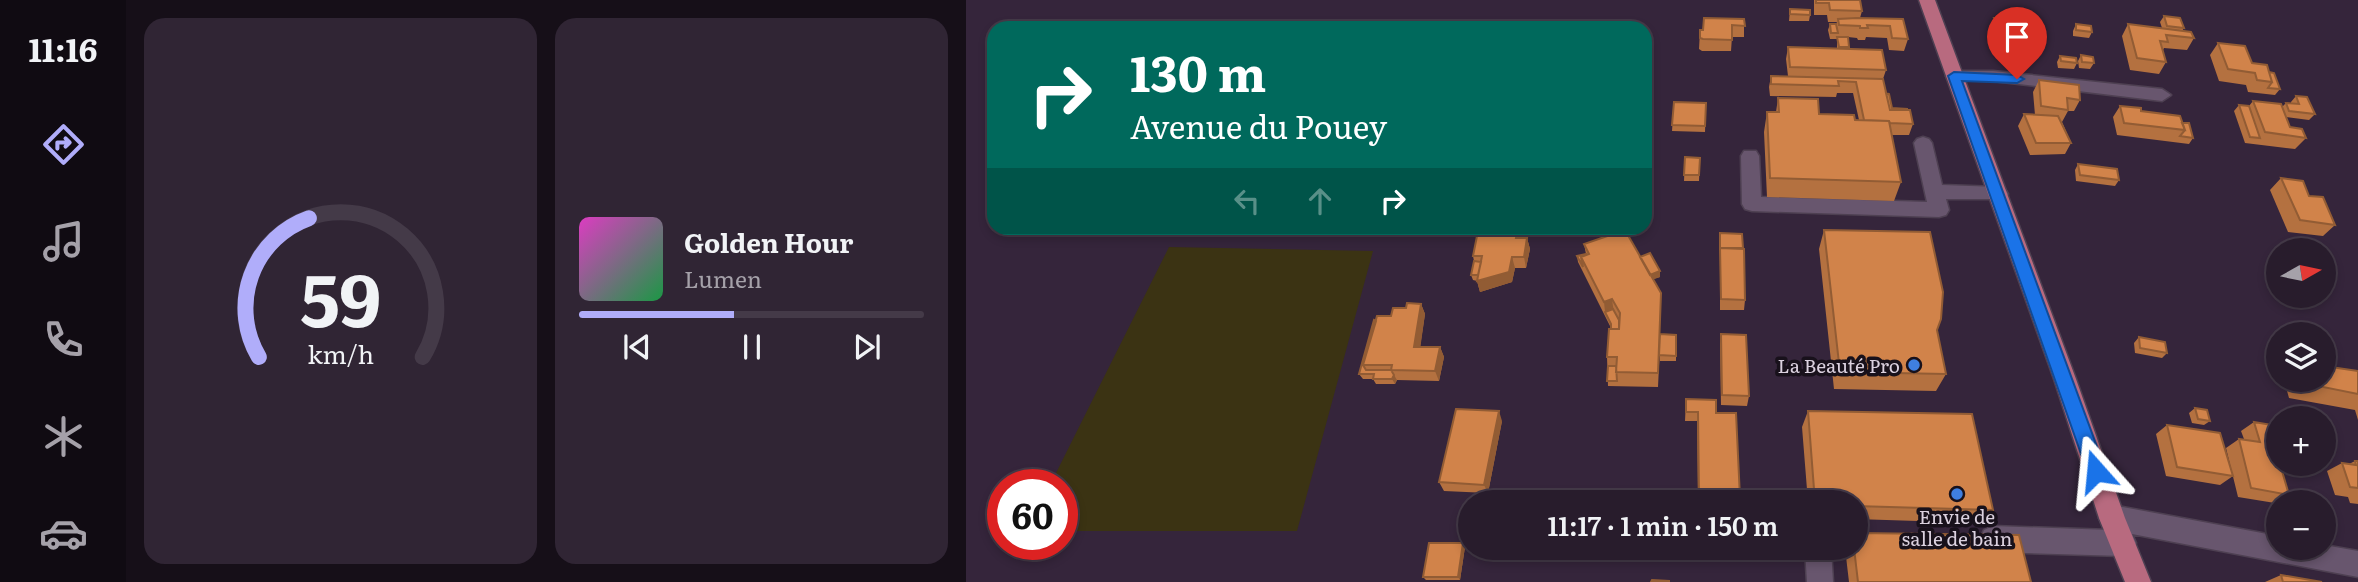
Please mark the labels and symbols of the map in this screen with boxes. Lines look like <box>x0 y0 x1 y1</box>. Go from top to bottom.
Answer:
pin <box>1987 7 2047 79</box>
north arrow <box>2266 238 2336 308</box>
place label: La Beauté Pro <box>1778 351 1900 379</box>
marker: La Beauté Pro <box>1906 357 1922 373</box>
position arrow <box>2059 434 2133 508</box>
speed limit sign: 60 <box>987 469 1078 560</box>
marker: Envie de salle de bain <box>1949 486 1965 502</box>
place label: Envie de salle de bain <box>1902 502 2012 552</box>

